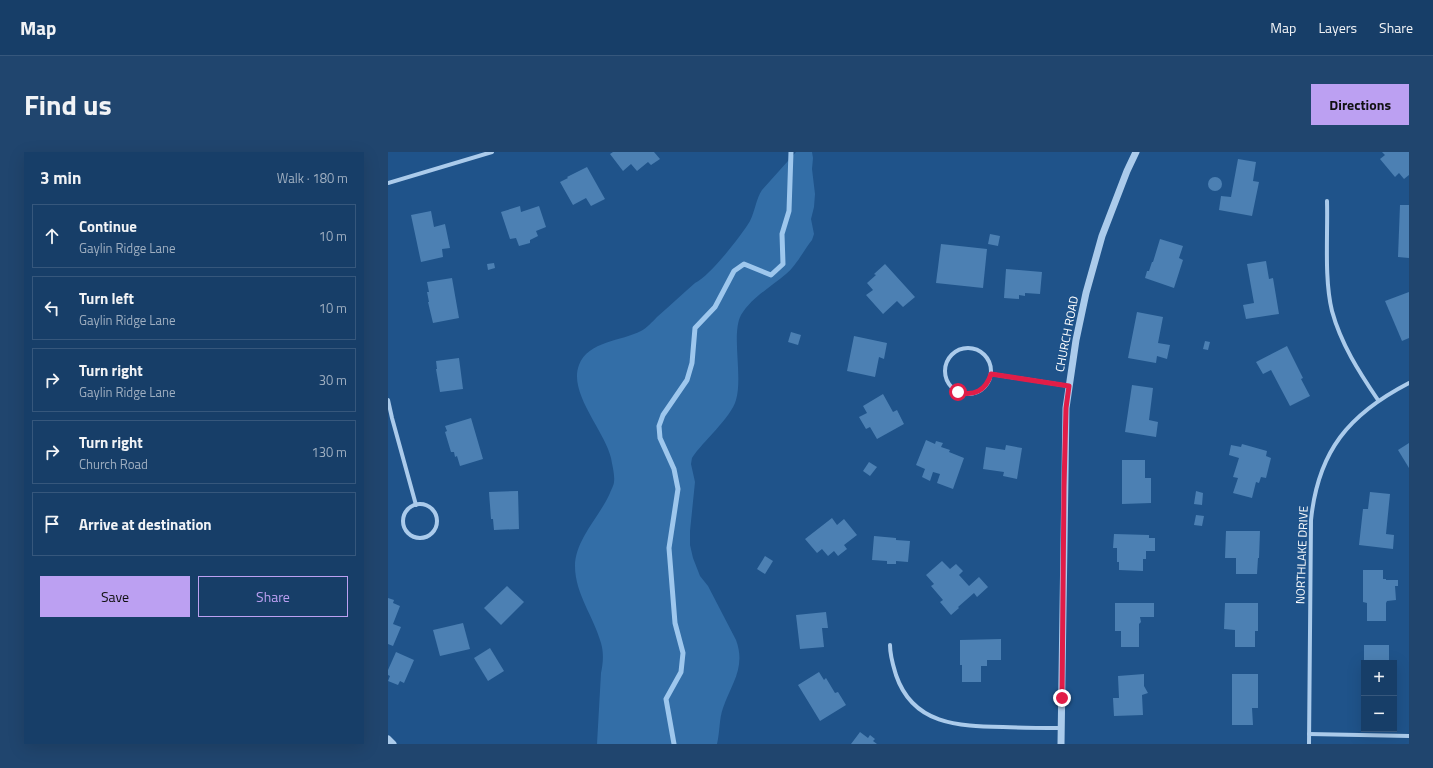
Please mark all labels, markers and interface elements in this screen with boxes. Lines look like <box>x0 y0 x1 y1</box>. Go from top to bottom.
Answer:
text: Map <box>20 13 56 42</box>
text: Map <box>1270 17 1296 38</box>
text: Layers <box>1318 17 1357 38</box>
text: Share <box>1379 17 1413 38</box>
text: Find us <box>24 83 112 126</box>
button: Directions <box>1311 84 1409 125</box>
text: 3 min <box>40 165 81 191</box>
text: Walk · 180 m <box>277 168 348 188</box>
text: Continue <box>79 215 137 238</box>
icon: ahead <box>41 225 63 247</box>
text: 10 m <box>319 226 347 246</box>
text: Gaylin Ridge Lane <box>79 238 176 258</box>
text: Turn left <box>79 287 134 310</box>
street label: CHURCH ROAD <box>1050 294 1083 374</box>
icon: left <box>41 297 63 319</box>
text: 10 m <box>319 298 347 318</box>
text: Gaylin Ridge Lane <box>79 310 176 330</box>
text: Turn right <box>79 359 143 382</box>
icon: right <box>41 369 63 391</box>
text: 30 m <box>319 370 347 390</box>
text: Gaylin Ridge Lane <box>79 382 176 402</box>
route start <box>949 383 967 401</box>
text: Turn right <box>79 431 143 454</box>
icon: right <box>41 441 63 463</box>
text: 130 m <box>311 442 347 462</box>
text: Church Road <box>79 454 148 474</box>
street label: NORTHLAKE DRIVE <box>1290 505 1313 605</box>
icon: arrive <box>41 513 63 535</box>
text: Arrive at destination <box>79 513 212 536</box>
button: Save <box>40 576 190 617</box>
button: Share <box>198 576 348 617</box>
map controls <box>1361 660 1397 732</box>
button: + <box>1361 660 1397 696</box>
route end <box>1053 689 1071 707</box>
button: − <box>1361 696 1397 732</box>

